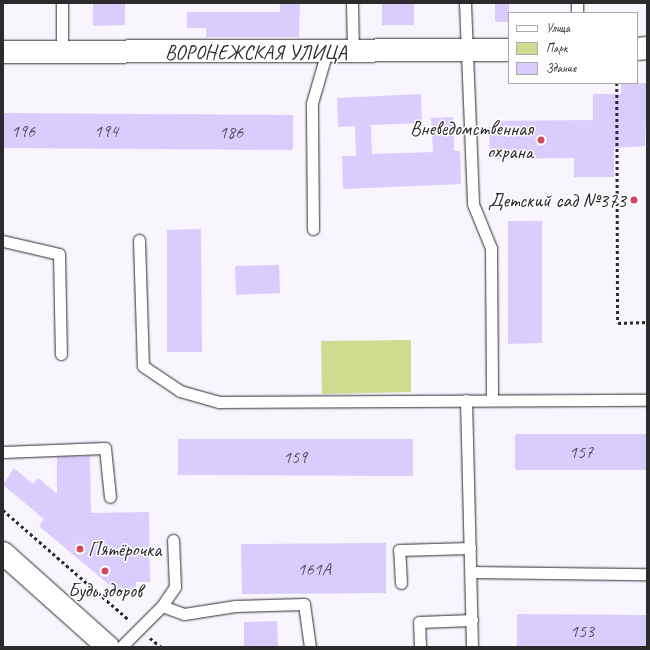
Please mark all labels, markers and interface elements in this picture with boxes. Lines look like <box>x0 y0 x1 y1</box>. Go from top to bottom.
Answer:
legend <box>508 12 638 84</box>
text: Улица <box>546 20 570 36</box>
street label: ВОРОНЕЖСКАЯ УЛИЦА <box>166 40 346 64</box>
text: Парк <box>546 40 567 56</box>
text: Здание <box>546 60 576 76</box>
place label: Вневедомственная охрана <box>410 116 533 163</box>
house number: 196 <box>11 120 35 142</box>
house number: 194 <box>94 120 118 142</box>
house number: 186 <box>219 121 243 143</box>
marker: Вневедомственная охрана <box>536 135 546 145</box>
place label: Детский сад №373 <box>488 188 626 212</box>
marker: Детский сад №373 <box>629 195 639 205</box>
house number: 157 <box>569 441 593 463</box>
house number: 159 <box>283 446 307 468</box>
place label: Пятёрочка <box>88 537 161 561</box>
marker: Пятёрочка <box>75 544 85 554</box>
house number: 161А <box>297 558 331 580</box>
marker: Будь здоров <box>100 566 110 576</box>
place label: Будь здоров <box>68 578 142 602</box>
house number: 153 <box>570 620 594 642</box>

